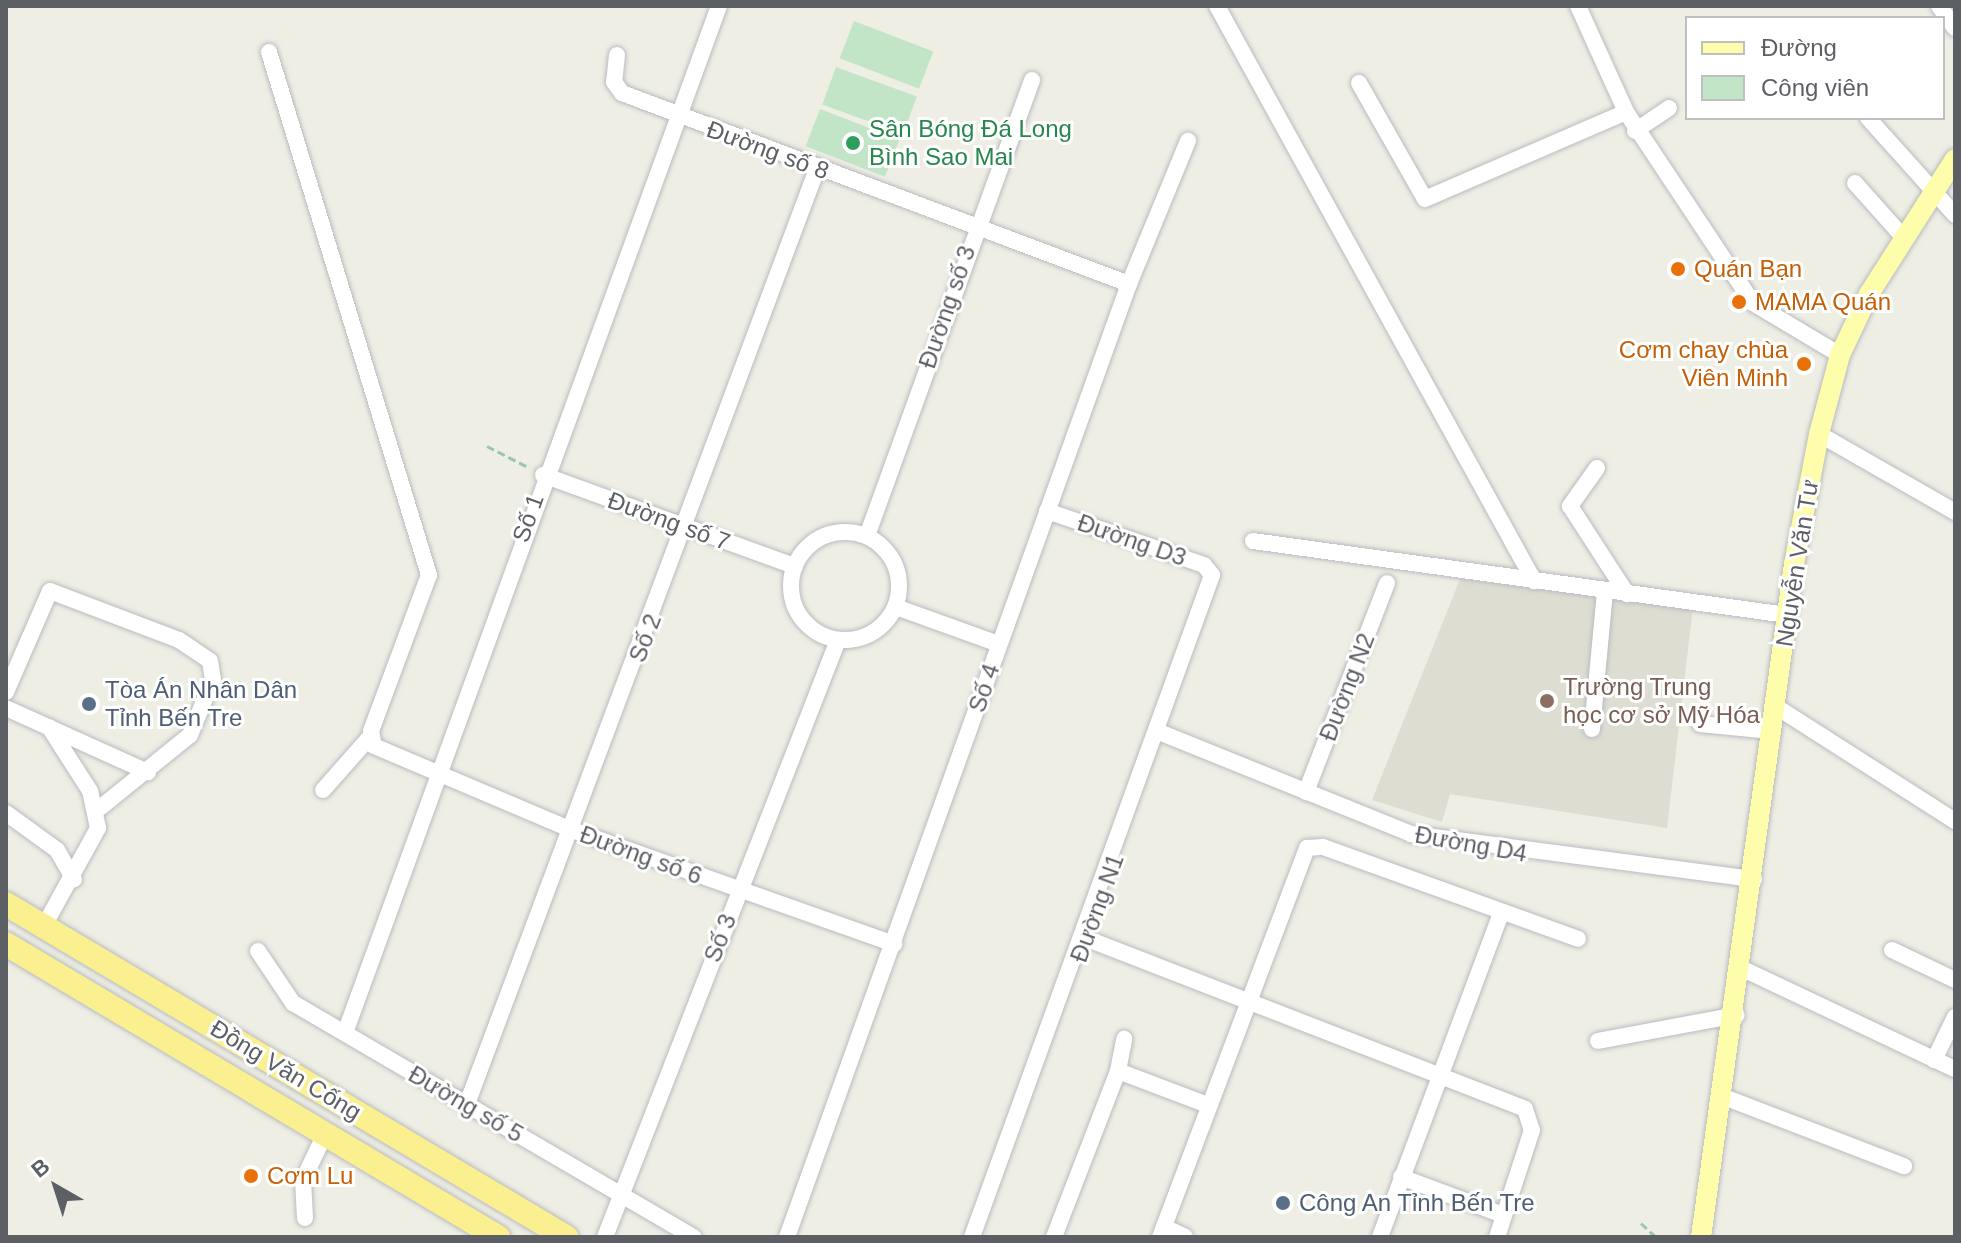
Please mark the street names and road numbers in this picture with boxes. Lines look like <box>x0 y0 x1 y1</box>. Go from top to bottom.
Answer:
street label: Đường số 8 <box>703 115 833 185</box>
street label: Đường số 3 <box>913 242 981 372</box>
street label: Nguyễn Văn Tư <box>1770 477 1824 649</box>
street label: Đường số 7 <box>604 486 734 556</box>
street label: Số 1 <box>506 490 550 546</box>
street label: Đường D3 <box>1074 508 1190 572</box>
street label: Số 2 <box>623 610 667 666</box>
street label: Đường N2 <box>1313 629 1381 745</box>
street label: Số 4 <box>962 660 1006 716</box>
street label: Đường số 6 <box>576 820 706 890</box>
street label: Đường D4 <box>1413 820 1529 868</box>
street label: Đường N1 <box>1064 850 1130 966</box>
street label: Số 3 <box>698 910 742 966</box>
street label: Đồng Văn Cống <box>205 1014 367 1126</box>
street label: Đường số 5 <box>403 1060 529 1148</box>

